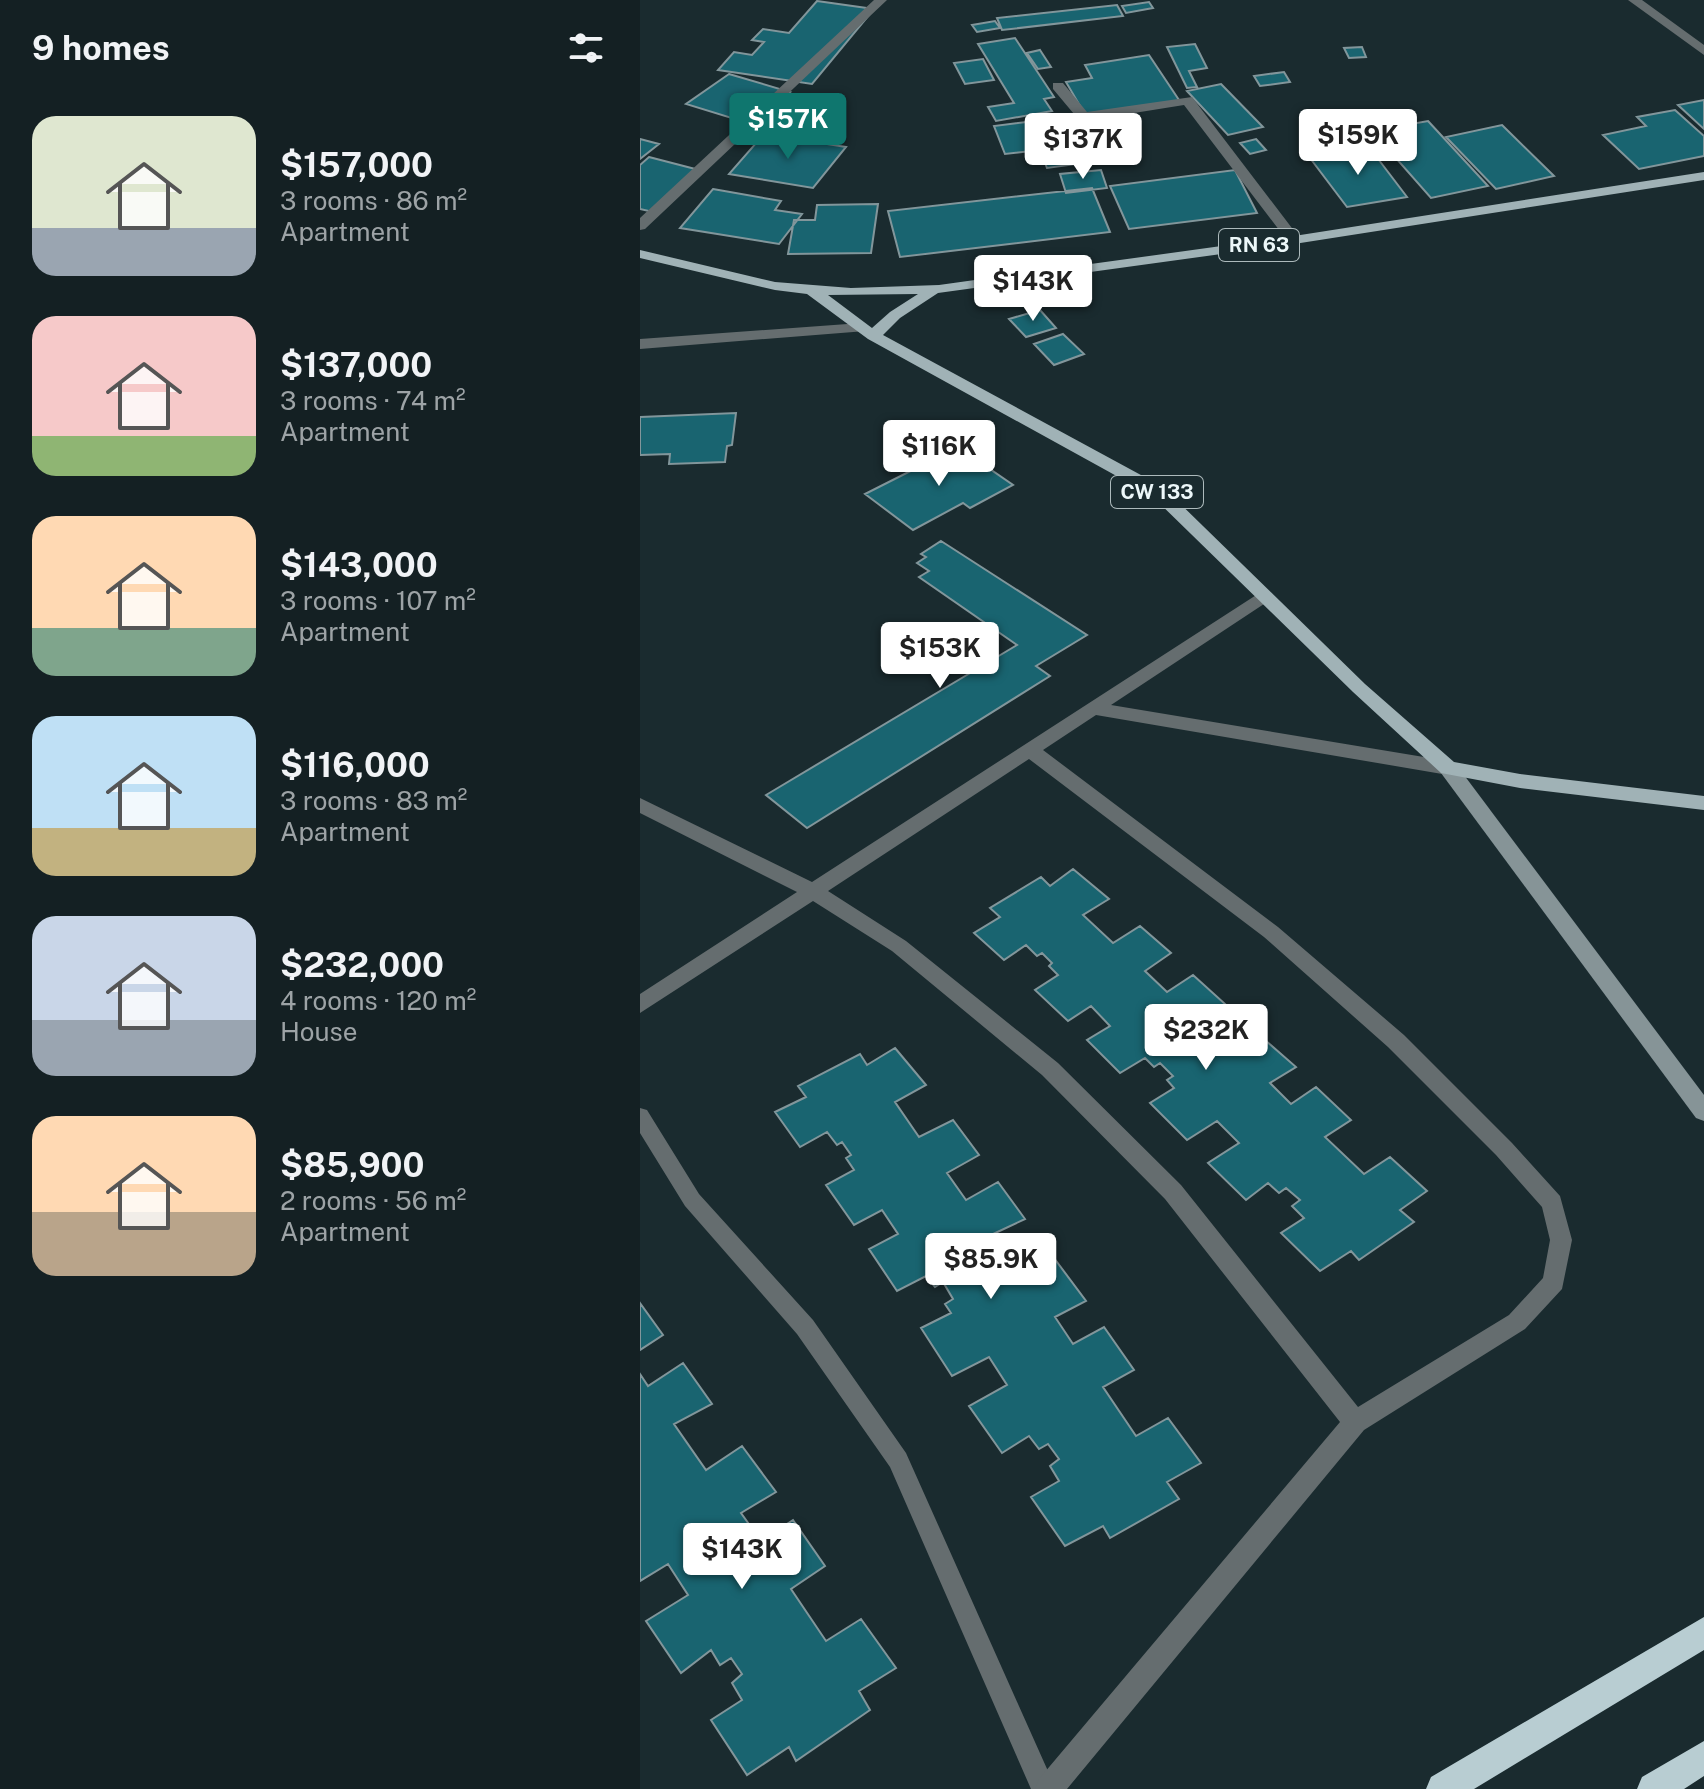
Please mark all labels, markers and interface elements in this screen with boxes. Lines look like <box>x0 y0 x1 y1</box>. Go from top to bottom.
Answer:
icon: filters <box>564 26 608 70</box>
text: 9 homes <box>32 28 170 68</box>
pin: $157K <box>732 93 844 161</box>
text: $157K <box>747 103 829 134</box>
pin: $159K <box>1302 109 1414 177</box>
pin: $137K <box>1027 113 1139 181</box>
text: $159K <box>1317 119 1399 150</box>
text: $137K <box>1043 123 1123 154</box>
text: $157,000 <box>280 145 433 185</box>
icon: home <box>96 148 192 244</box>
text: 3 rooms · 86 m² <box>280 185 467 216</box>
text: Apartment <box>280 216 410 247</box>
road number: RN 63 <box>1219 229 1299 261</box>
pin: $143K <box>977 255 1089 323</box>
text: $143K <box>992 265 1074 296</box>
text: $137,000 <box>280 345 432 385</box>
icon: home <box>96 348 192 444</box>
text: 3 rooms · 74 m² <box>280 385 466 416</box>
text: Apartment <box>280 416 410 447</box>
pin: $116K <box>883 420 995 488</box>
text: $116K <box>901 430 977 461</box>
road number: CW 133 <box>1111 476 1203 508</box>
text: $143,000 <box>280 545 438 585</box>
icon: home <box>96 548 192 644</box>
text: 3 rooms · 107 m² <box>280 585 476 616</box>
text: Apartment <box>280 616 410 647</box>
pin: $153K <box>884 622 996 690</box>
text: $153K <box>899 632 981 663</box>
text: $116,000 <box>280 745 430 785</box>
icon: home <box>96 748 192 844</box>
text: 3 rooms · 83 m² <box>280 785 467 816</box>
text: Apartment <box>280 816 410 847</box>
text: $232,000 <box>280 945 444 985</box>
icon: home <box>96 948 192 1044</box>
text: 4 rooms · 120 m² <box>280 985 476 1016</box>
pin: $232K <box>1150 1004 1262 1072</box>
text: $232K <box>1163 1014 1249 1045</box>
text: House <box>280 1016 357 1047</box>
text: $85,900 <box>280 1145 424 1185</box>
icon: home <box>96 1148 192 1244</box>
text: 2 rooms · 56 m² <box>280 1185 466 1216</box>
text: Apartment <box>280 1216 410 1247</box>
pin: $85.9K <box>926 1233 1056 1301</box>
text: $85.9K <box>943 1243 1039 1274</box>
pin: $143K <box>686 1523 798 1591</box>
text: $143K <box>701 1533 783 1564</box>

